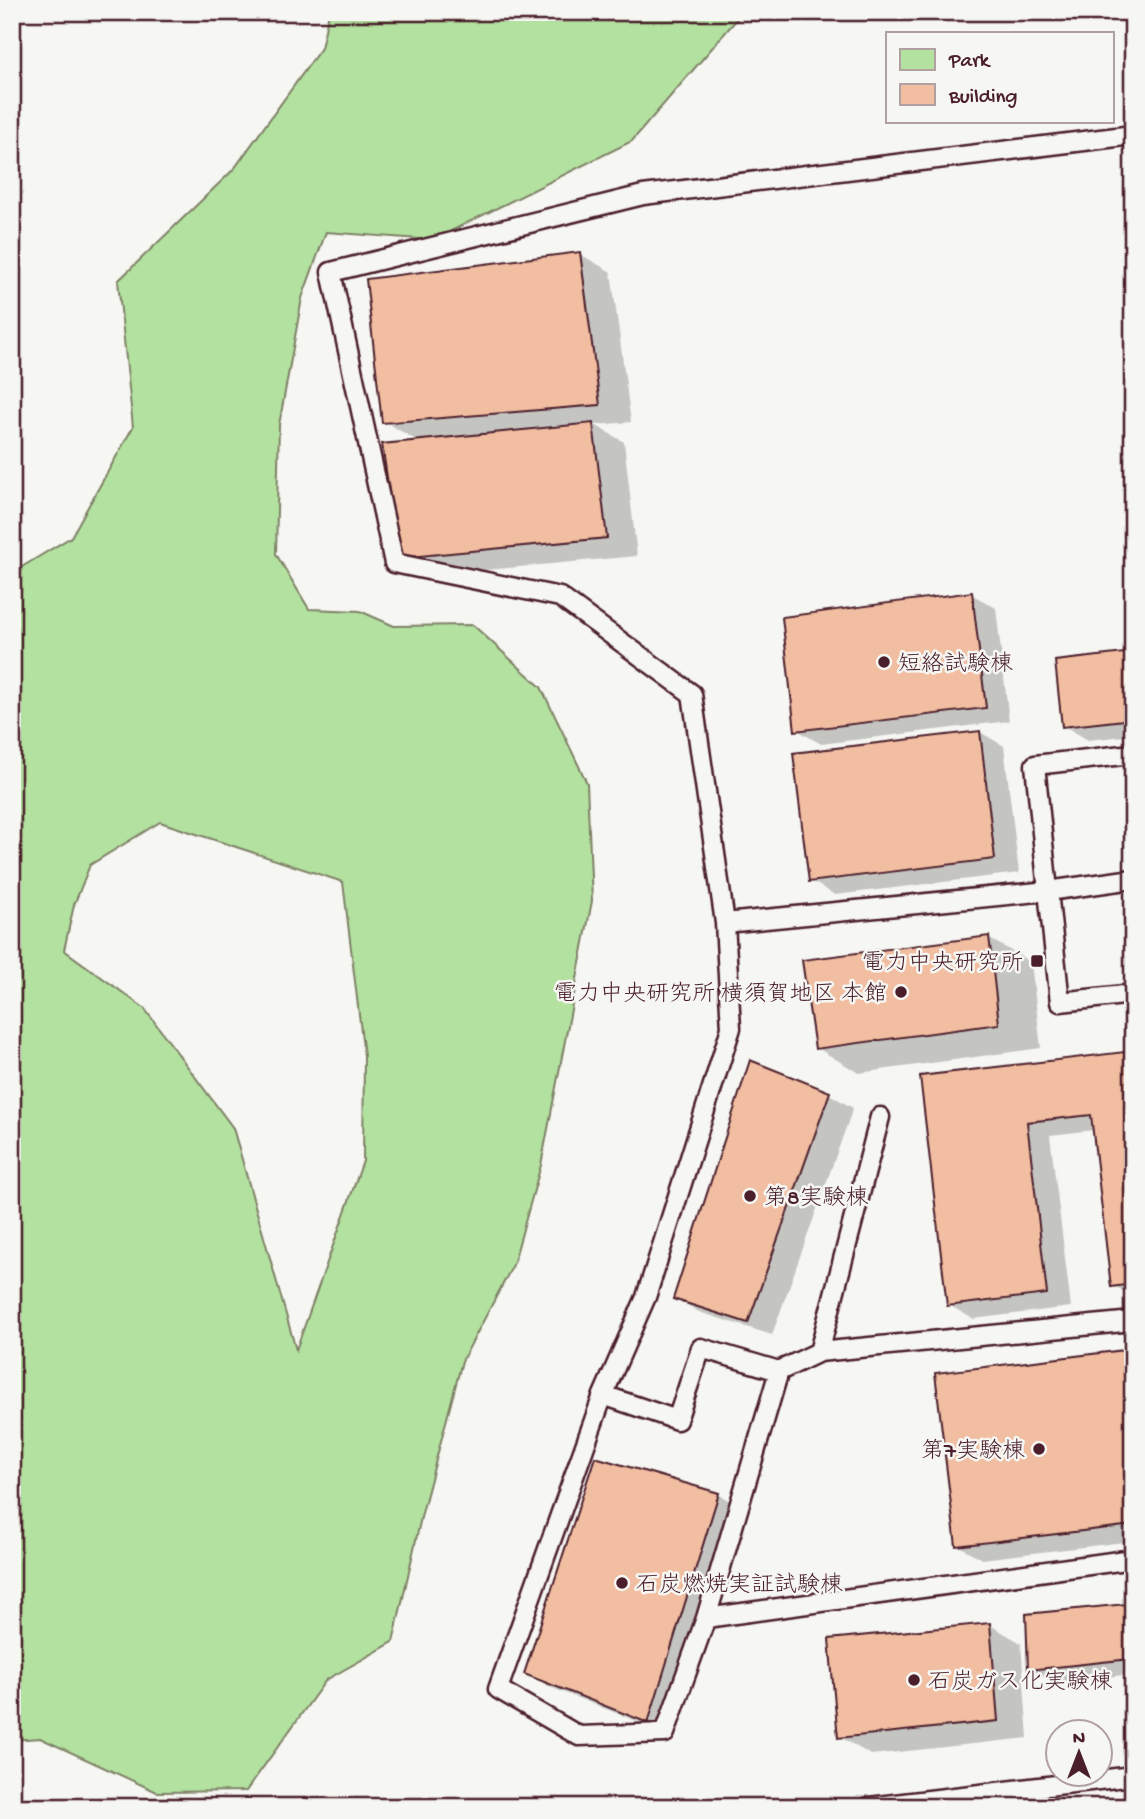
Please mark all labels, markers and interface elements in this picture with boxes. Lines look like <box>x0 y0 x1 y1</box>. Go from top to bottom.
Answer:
legend <box>886 32 1114 122</box>
text: Park <box>948 50 992 75</box>
text: Building <box>948 86 1018 111</box>
place label: 短絡試験棟 <box>898 651 1013 679</box>
marker: 短絡試験棟 <box>876 654 892 670</box>
place label: 電力中央研究所 <box>862 950 1023 978</box>
marker: 電力中央研究所 <box>1029 953 1045 969</box>
place label: 電力中央研究所 横須賀地区 本館 <box>554 981 887 1009</box>
marker: 電力中央研究所 横須賀地区 本館 <box>893 984 909 1000</box>
place label: 第8実験棟 <box>764 1185 869 1213</box>
marker: 第8実験棟 <box>742 1188 758 1204</box>
place label: 第7実験棟 <box>921 1438 1025 1466</box>
marker: 第7実験棟 <box>1031 1441 1047 1457</box>
place label: 石炭燃焼実証試験棟 <box>636 1572 843 1600</box>
marker: 石炭燃焼実証試験棟 <box>614 1575 630 1591</box>
place label: 石炭ガス化実験棟 <box>928 1669 1112 1697</box>
marker: 石炭ガス化実験棟 <box>906 1672 922 1688</box>
north arrow <box>1044 1717 1114 1787</box>
text: N <box>1073 1728 1085 1751</box>

